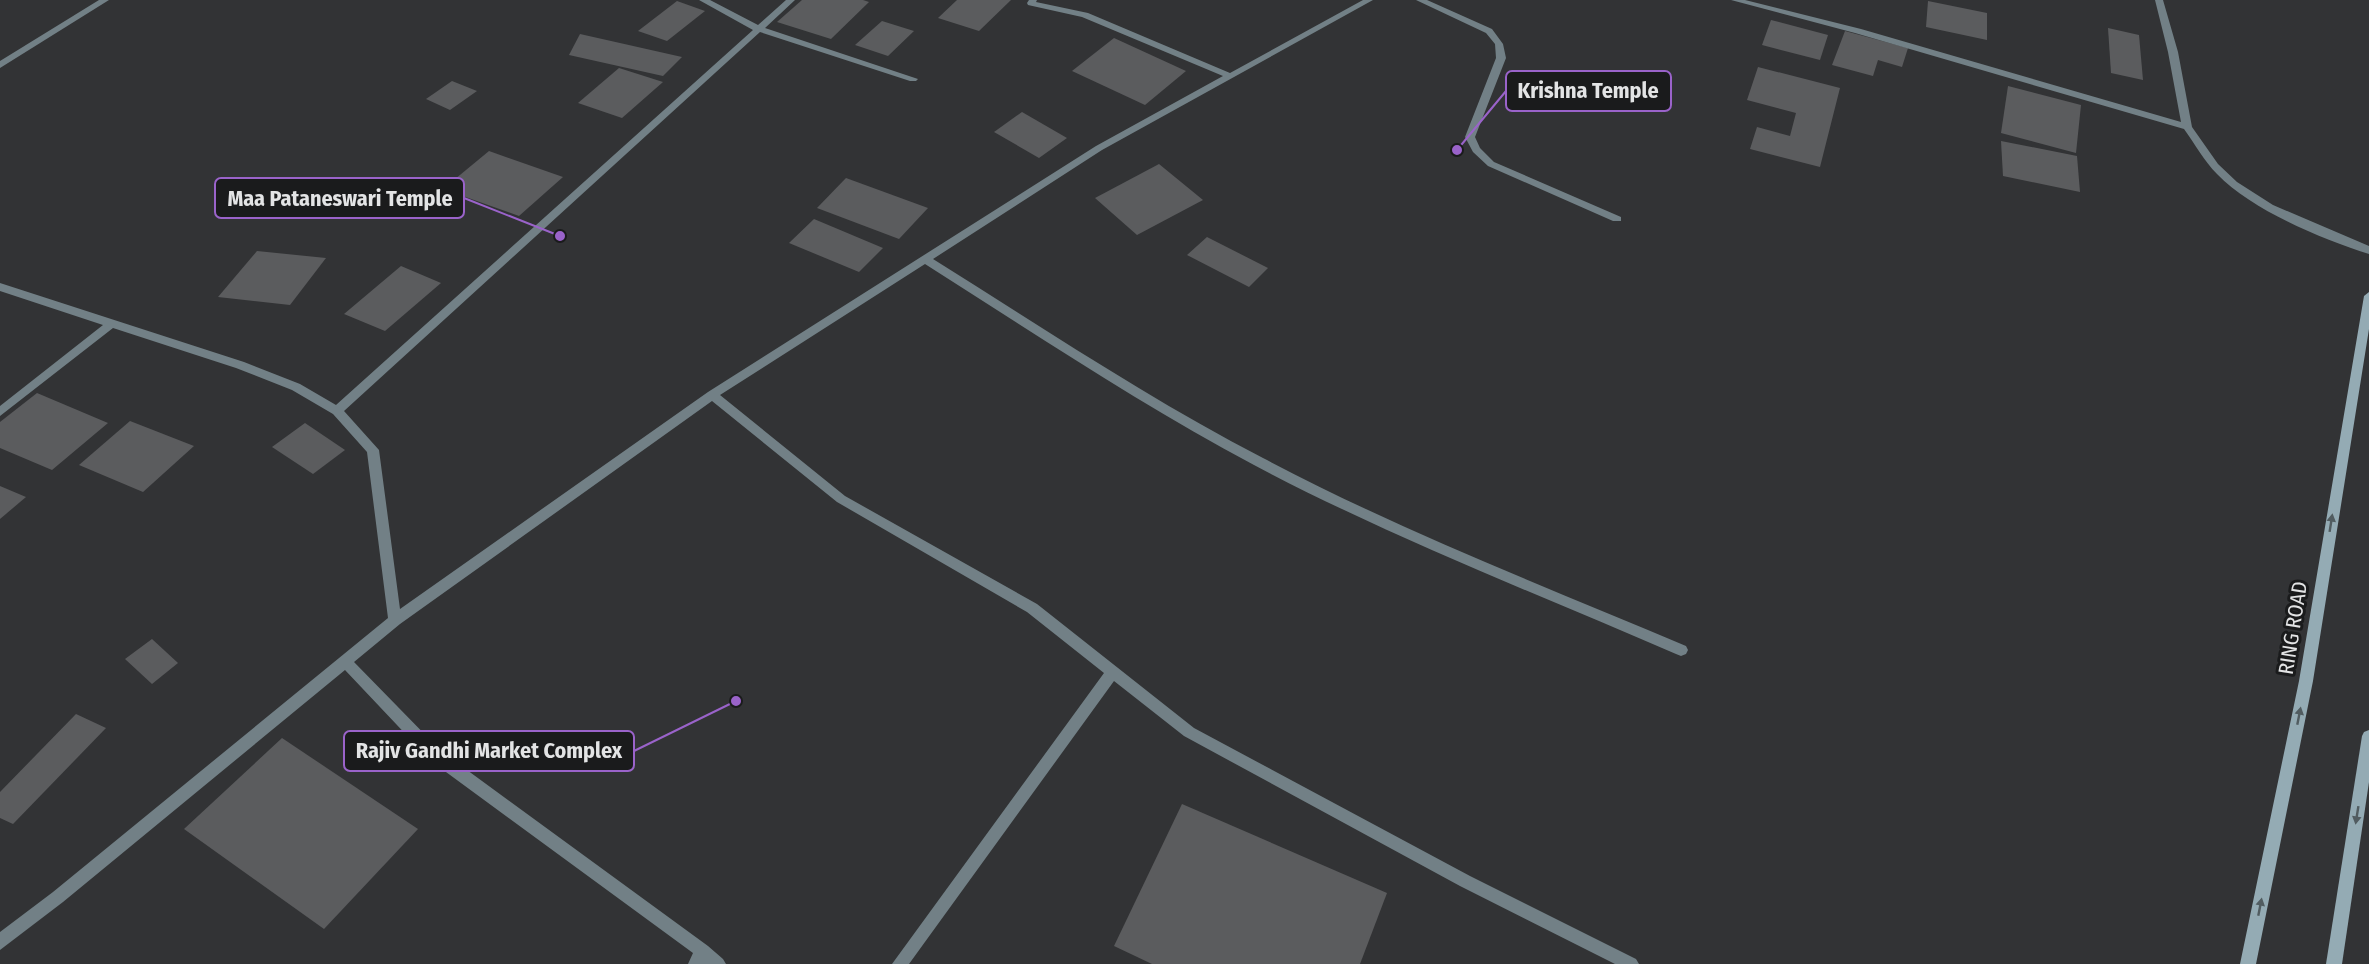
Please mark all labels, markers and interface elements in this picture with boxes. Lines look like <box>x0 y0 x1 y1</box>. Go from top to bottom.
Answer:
callout: Krishna Temple <box>1506 71 1671 111</box>
text: Krishna Temple <box>1517 77 1659 104</box>
callout: Maa Pataneswari Temple <box>215 178 464 218</box>
text: Maa Pataneswari Temple <box>227 185 453 212</box>
one-way arrow <box>2327 514 2336 533</box>
street label: RING ROAD <box>2273 579 2313 677</box>
one-way arrow <box>2295 706 2304 725</box>
callout: Rajiv Gandhi Market Complex <box>344 731 634 771</box>
text: Rajiv Gandhi Market Complex <box>356 737 623 764</box>
one-way arrow <box>2352 805 2361 824</box>
one-way arrow <box>2256 897 2265 916</box>

